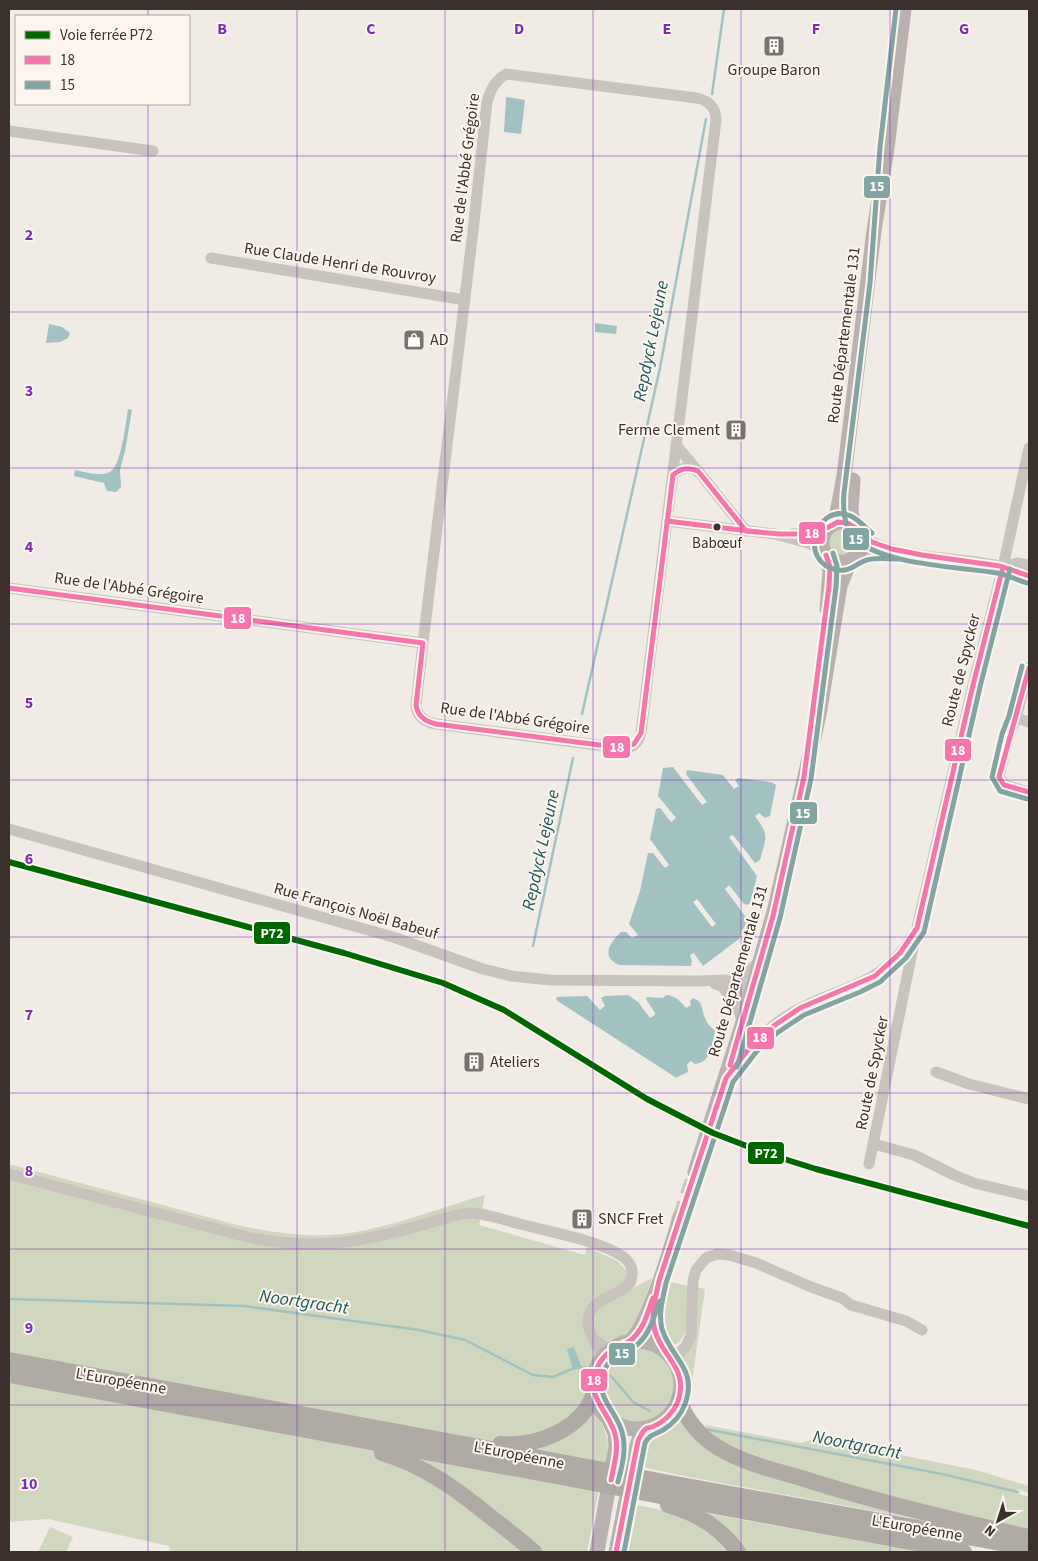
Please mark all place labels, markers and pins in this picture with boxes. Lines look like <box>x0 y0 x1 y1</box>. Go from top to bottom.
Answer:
building icon: Groupe Baron <box>762 34 786 58</box>
place label: Groupe Baron <box>728 59 820 81</box>
shop icon: AD <box>402 328 426 352</box>
place label: AD <box>430 329 449 351</box>
building icon: Ferme Clement <box>724 418 748 442</box>
place label: Ferme Clement <box>618 419 721 441</box>
marker: Babœuf <box>712 522 722 532</box>
place label: Babœuf <box>692 533 743 554</box>
building icon: Ateliers <box>462 1050 486 1074</box>
place label: Ateliers <box>490 1051 540 1073</box>
building icon: SNCF Fret <box>570 1207 594 1231</box>
place label: SNCF Fret <box>598 1208 664 1230</box>

